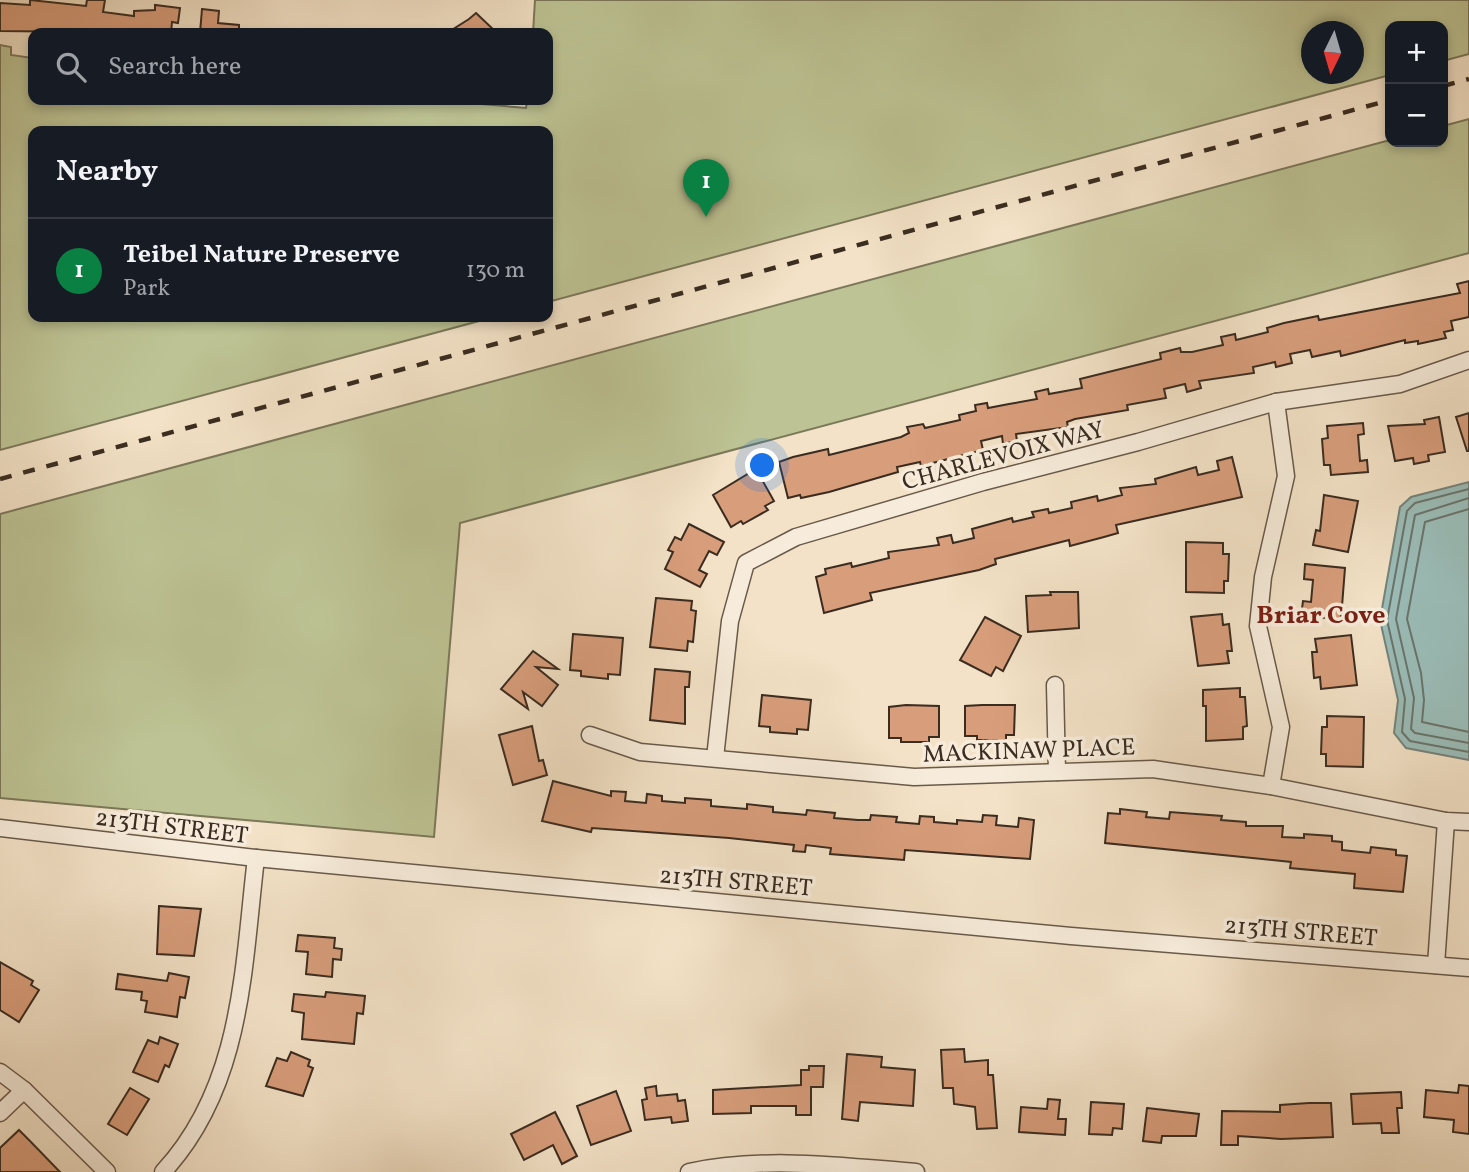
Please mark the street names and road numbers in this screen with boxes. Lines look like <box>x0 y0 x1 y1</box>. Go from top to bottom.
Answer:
street label: CHARLEVOIX WAY <box>898 414 1109 500</box>
street label: MACKINAW PLACE <box>922 731 1136 773</box>
street label: 213TH STREET <box>93 802 250 854</box>
street label: 213TH STREET <box>658 859 814 907</box>
street label: 213TH STREET <box>1223 909 1379 957</box>

